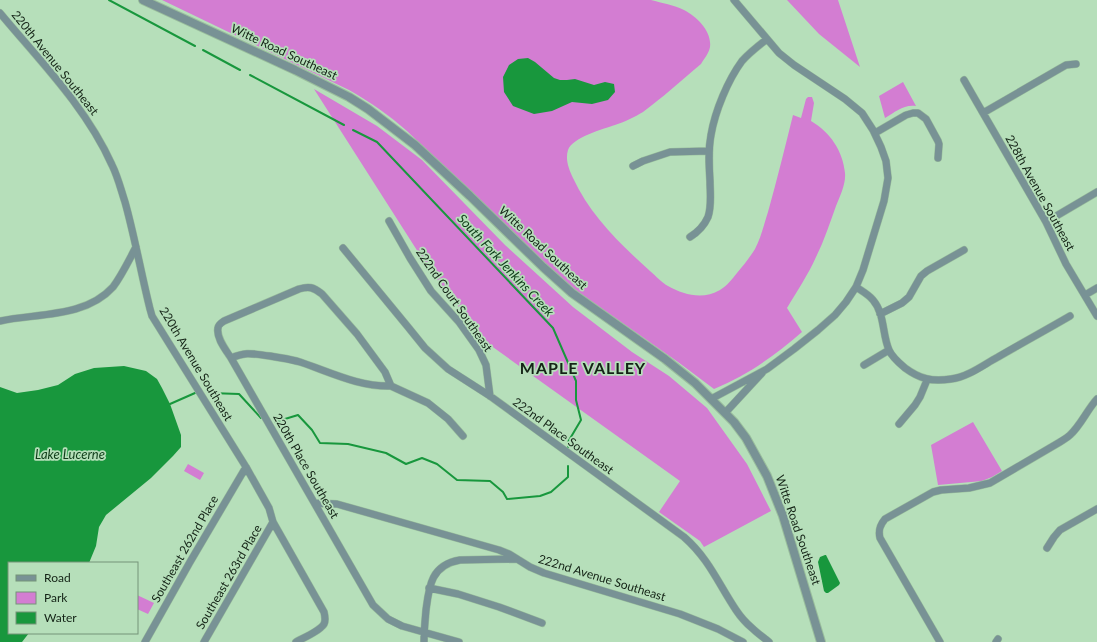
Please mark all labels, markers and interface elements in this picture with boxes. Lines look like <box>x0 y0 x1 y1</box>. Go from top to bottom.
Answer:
street label: 220th Avenue Southeast <box>9 7 103 118</box>
street label: Witte Road Southeast <box>229 20 340 83</box>
street label: 228th Avenue Southeast <box>1002 132 1079 254</box>
street label: Witte Road Southeast <box>496 203 591 293</box>
water label: South Fork Jenkins Creek <box>454 210 558 320</box>
street label: 222nd Court Southeast <box>413 245 496 355</box>
street label: 220th Avenue Southeast <box>156 304 237 424</box>
district label: MAPLE VALLEY <box>520 358 646 377</box>
street label: 222nd Place Southeast <box>510 394 617 478</box>
street label: 220th Place Southeast <box>270 411 343 522</box>
water label: Lake Lucerne <box>35 446 105 462</box>
street label: Witte Road Southeast <box>773 473 825 587</box>
street label: Southeast 262nd Place <box>148 493 221 605</box>
street label: Southeast 263rd Place <box>192 522 265 632</box>
street label: 222nd Avenue Southeast <box>537 551 668 604</box>
legend <box>8 562 138 634</box>
text: Road <box>44 570 71 585</box>
text: Park <box>44 590 68 605</box>
text: Water <box>44 610 77 625</box>

